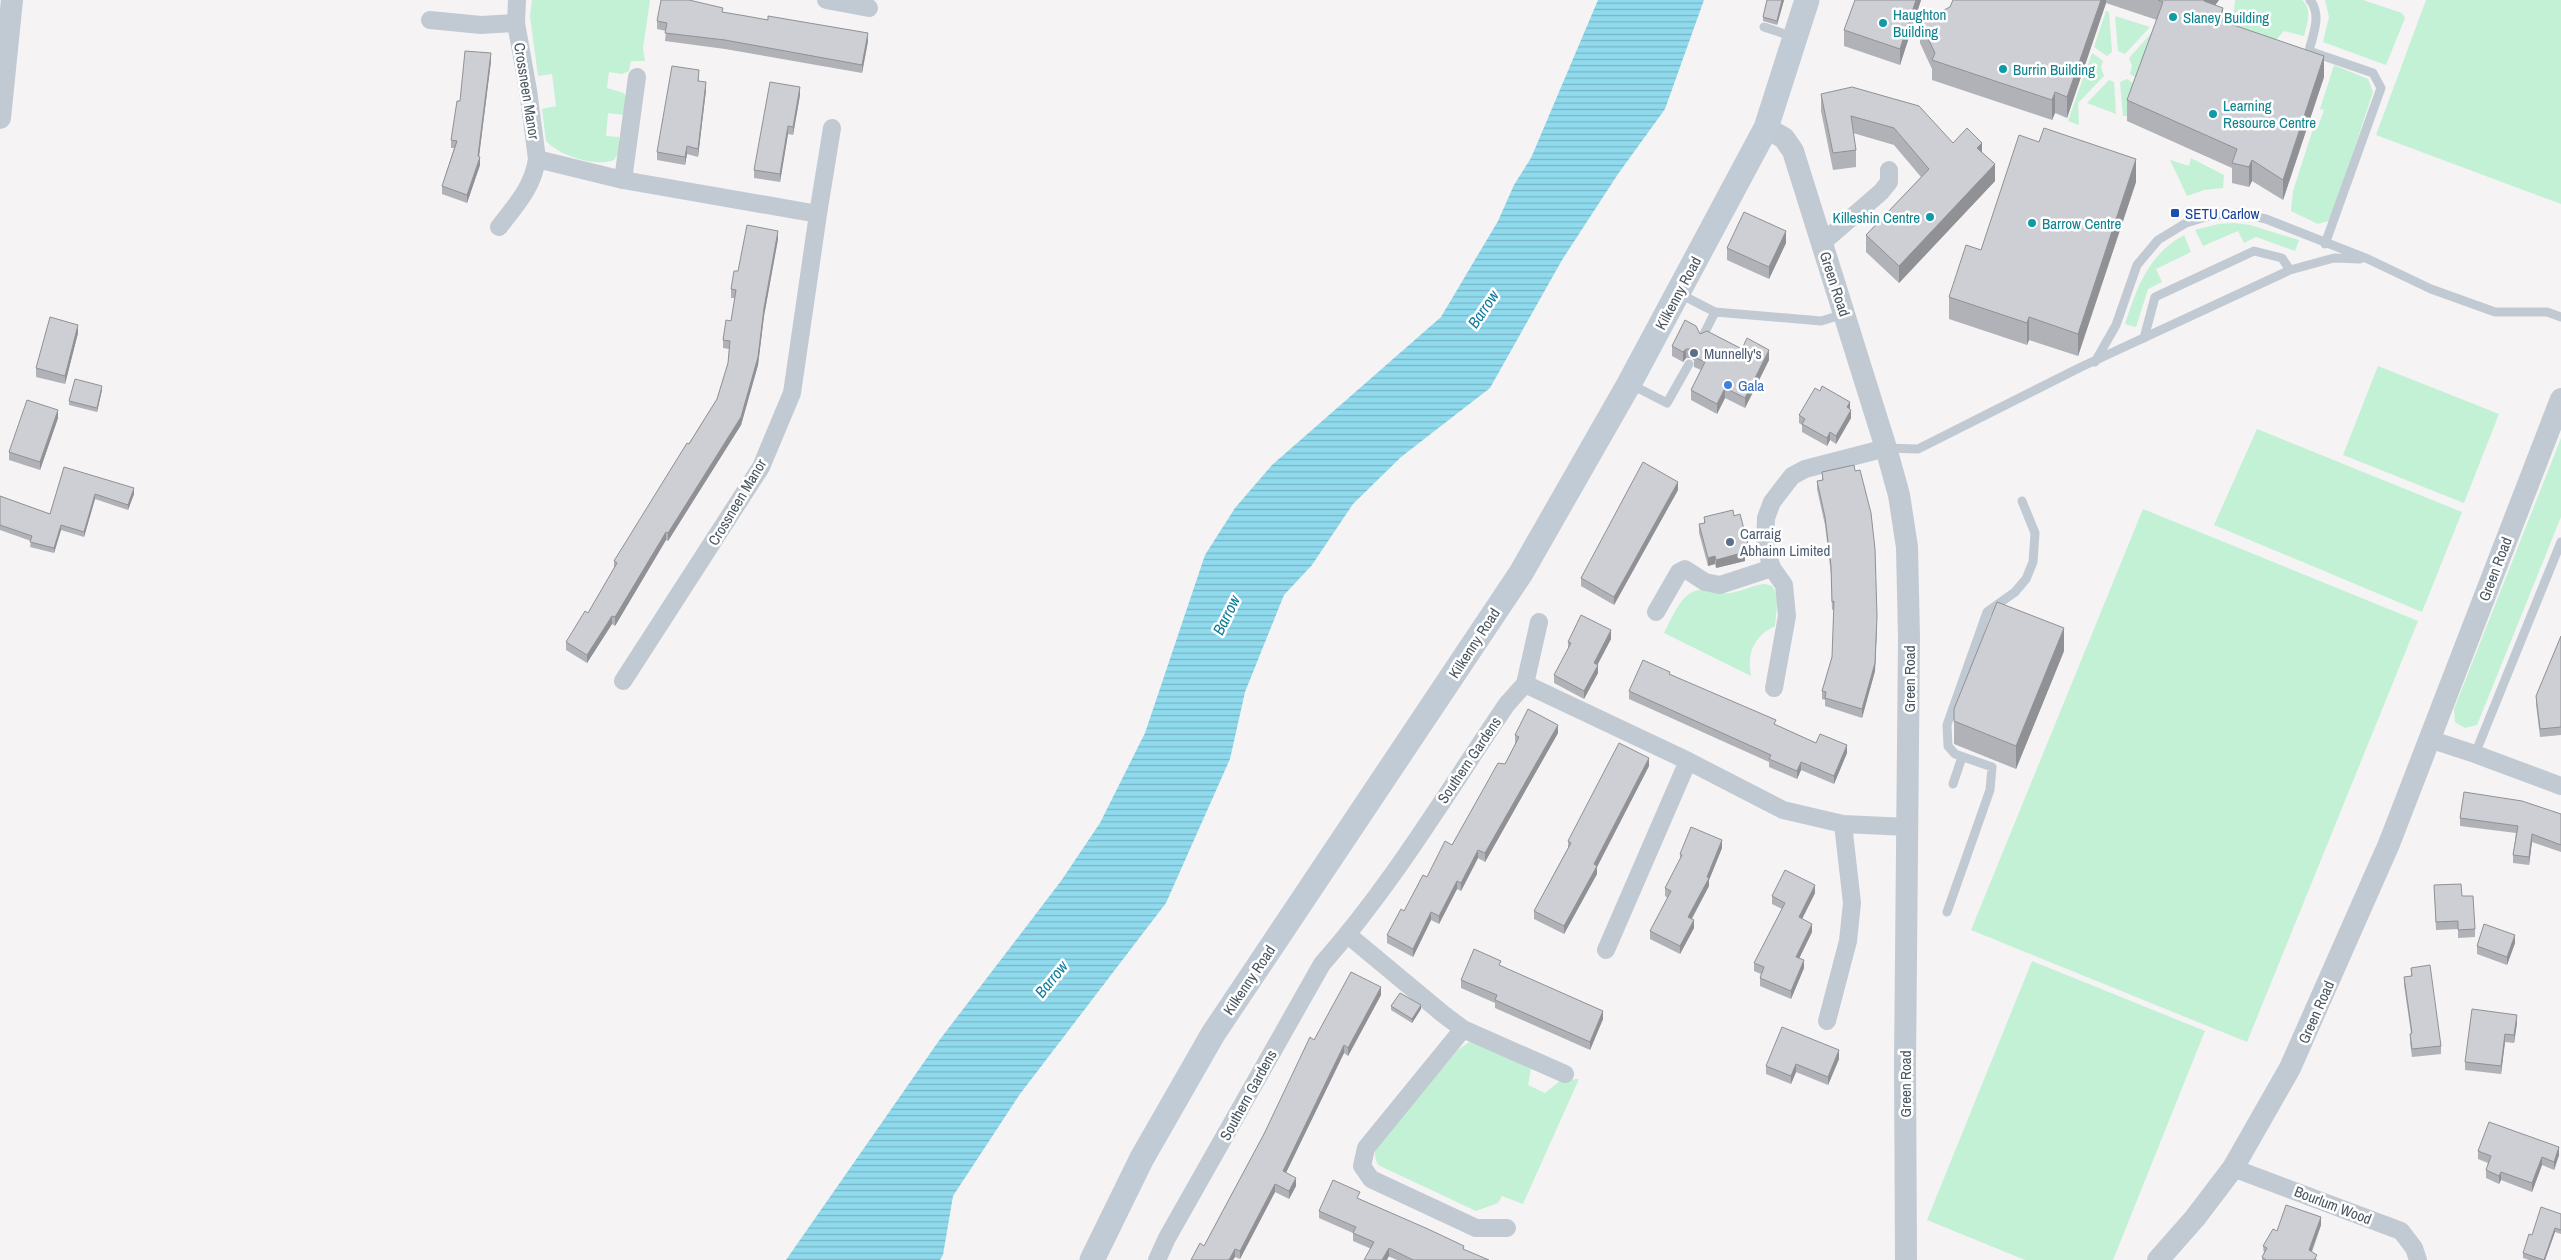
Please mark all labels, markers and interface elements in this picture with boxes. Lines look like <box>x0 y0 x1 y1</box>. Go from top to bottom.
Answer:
place label: Haughton Building <box>1893 4 1946 42</box>
place label: Slaney Building <box>2183 7 2269 28</box>
marker: Slaney Building <box>2167 11 2179 23</box>
marker: Haughton Building <box>1877 17 1889 29</box>
street label: Crossneen Manor <box>509 41 545 141</box>
place label: Burrin Building <box>2013 59 2095 80</box>
marker: Burrin Building <box>1997 63 2009 75</box>
place label: Learning Resource Centre <box>2223 95 2316 133</box>
marker: Learning Resource Centre <box>2207 108 2219 120</box>
place label: SETU Carlow <box>2185 203 2260 224</box>
place label: Killeshin Centre <box>1832 207 1920 228</box>
marker: SETU Carlow <box>2169 207 2181 219</box>
marker: Killeshin Centre <box>1924 211 1936 223</box>
place label: Barrow Centre <box>2042 213 2121 234</box>
marker: Barrow Centre <box>2026 217 2038 229</box>
street label: Green Road <box>1815 249 1855 319</box>
street label: Kilkenny Road <box>1650 253 1706 333</box>
water label: Barrow <box>1462 284 1505 332</box>
place label: Munnelly's <box>1704 343 1762 364</box>
marker: Munnelly's <box>1688 347 1700 359</box>
place label: Gala <box>1738 375 1764 396</box>
marker: Gala <box>1722 379 1734 391</box>
street label: Crossneen Manor <box>703 455 771 549</box>
place label: Carraig Abhainn Limited <box>1739 523 1830 561</box>
street label: Green Road <box>2473 534 2517 604</box>
marker: Carraig Abhainn Limited <box>1724 536 1736 548</box>
water label: Barrow <box>1207 590 1246 639</box>
street label: Kilkenny Road <box>1443 604 1505 682</box>
street label: Green Road <box>1899 645 1920 713</box>
street label: Southern Gardens <box>1432 712 1506 808</box>
street label: Kilkenny Road <box>1218 941 1280 1019</box>
water label: Barrow <box>1029 955 1074 1002</box>
street label: Green Road <box>2293 977 2339 1047</box>
street label: Southern Gardens <box>1214 1046 1282 1144</box>
street label: Green Road <box>1895 1050 1916 1118</box>
street label: Bourlum Wood <box>2291 1181 2375 1229</box>

